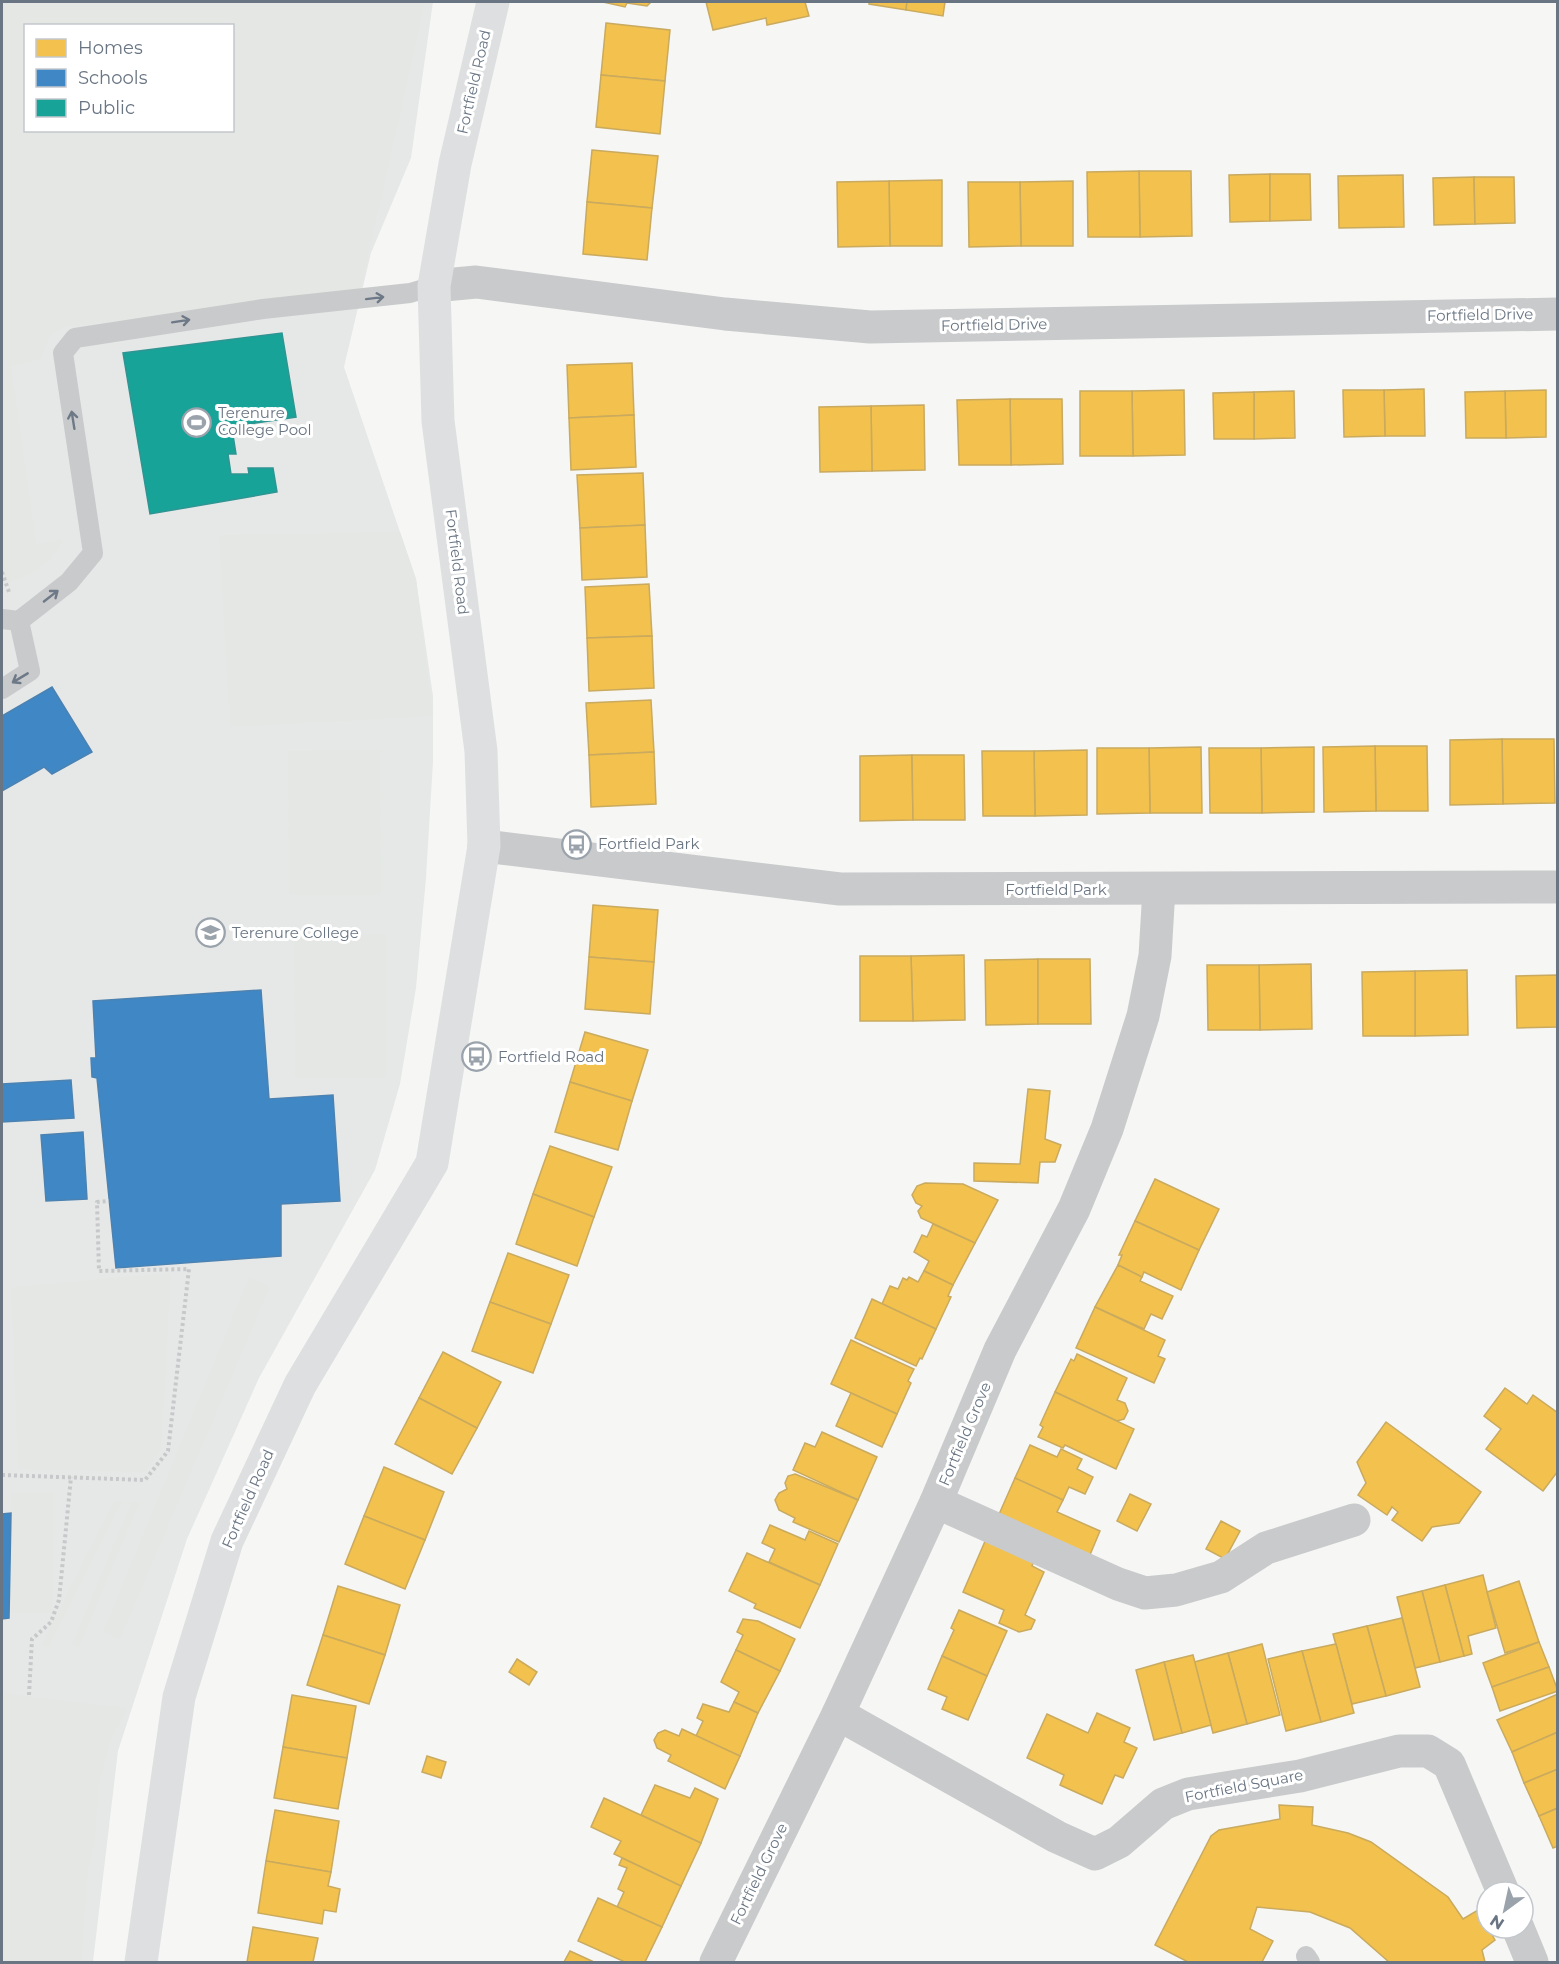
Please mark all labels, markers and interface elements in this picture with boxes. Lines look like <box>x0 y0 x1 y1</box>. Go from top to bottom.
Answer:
legend <box>24 24 234 132</box>
street label: Fortfield Road <box>452 28 495 136</box>
text: Homes <box>78 37 143 59</box>
text: Schools <box>78 67 148 89</box>
text: Public <box>78 97 135 119</box>
one-way arrow <box>364 292 384 303</box>
street label: Fortfield Drive <box>1427 304 1533 325</box>
street label: Fortfield Drive <box>941 314 1047 335</box>
one-way arrow <box>171 316 191 327</box>
place label: Terenure College Pool <box>218 403 312 439</box>
sports icon: Terenure College Pool <box>181 406 213 438</box>
one-way arrow <box>67 410 78 430</box>
street label: Fortfield Road <box>442 508 473 616</box>
one-way arrow <box>43 589 59 602</box>
one-way arrow <box>12 672 29 684</box>
bus stop icon: Fortfield Park <box>561 828 593 860</box>
place label: Fortfield Park <box>598 834 699 853</box>
street label: Fortfield Park <box>1005 880 1107 899</box>
school or university icon: Terenure College <box>195 917 227 949</box>
place label: Terenure College <box>232 923 359 942</box>
bus stop icon: Fortfield Road <box>461 1041 493 1073</box>
place label: Fortfield Road <box>498 1047 604 1066</box>
street label: Fortfield Grove <box>934 1379 995 1488</box>
street label: Fortfield Road <box>217 1446 278 1551</box>
street label: Fortfield Square <box>1183 1765 1305 1806</box>
street label: Fortfield Grove <box>726 1820 791 1928</box>
north arrow <box>1475 1880 1535 1940</box>
text: N <box>1487 1911 1508 1934</box>

